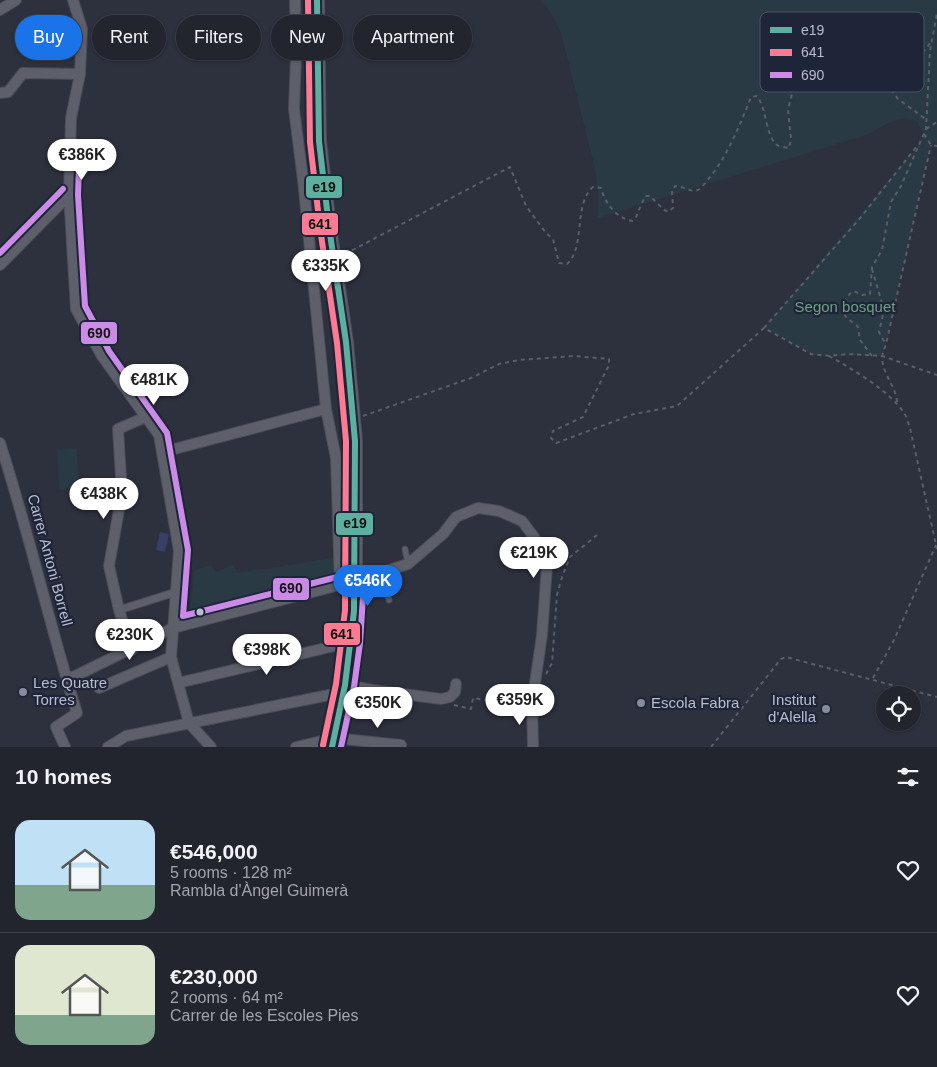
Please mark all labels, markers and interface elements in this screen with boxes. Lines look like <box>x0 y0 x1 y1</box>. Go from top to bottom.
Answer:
legend <box>760 12 924 92</box>
chip: Buy <box>15 15 82 60</box>
chip: Rent <box>92 15 166 60</box>
chip: Filters <box>176 15 261 60</box>
chip: New <box>271 15 343 60</box>
chip: Apartment <box>353 15 472 60</box>
text: e19 <box>801 22 825 38</box>
text: 641 <box>801 44 825 60</box>
text: 690 <box>801 67 825 83</box>
pin: €386K <box>47 138 117 181</box>
text: €386K <box>58 146 106 163</box>
line badge: e19 <box>305 175 343 199</box>
text: e19 <box>312 179 336 195</box>
line badge: 641 <box>301 212 339 236</box>
text: 641 <box>308 216 332 232</box>
pin: €335K <box>291 250 361 292</box>
text: €335K <box>302 257 350 274</box>
park label: Segon bosquet <box>795 298 896 315</box>
line badge: 690 <box>80 321 118 345</box>
text: 690 <box>87 325 111 341</box>
pin: €481K <box>119 364 189 406</box>
text: €481K <box>130 371 178 388</box>
pin: €438K <box>69 478 139 520</box>
text: €438K <box>80 485 128 502</box>
street label: Carrer Antoni Borrell <box>25 492 76 628</box>
line badge: e19 <box>335 512 374 536</box>
text: e19 <box>343 515 367 531</box>
pin: €219K <box>499 536 569 579</box>
text: €219K <box>510 544 558 561</box>
pin: €546K <box>333 564 403 607</box>
text: €546K <box>344 572 392 589</box>
line badge: 690 <box>272 577 310 601</box>
text: 690 <box>279 580 303 596</box>
unlabelled marker <box>195 607 205 617</box>
pin: €230K <box>95 618 165 661</box>
line badge: 641 <box>323 622 361 646</box>
text: €230K <box>106 626 154 643</box>
text: 641 <box>330 626 354 642</box>
pin: €398K <box>232 634 302 676</box>
text: €398K <box>243 641 291 658</box>
place label: Les Quatre Torres <box>33 674 107 708</box>
pin: €359K <box>485 684 555 726</box>
marker: Les Quatre Torres <box>17 686 29 698</box>
pin: €350K <box>343 686 413 729</box>
map controls <box>876 686 921 731</box>
button: locate <box>876 686 921 731</box>
text: €359K <box>496 691 544 708</box>
place label: Institut d'Alella <box>768 691 817 725</box>
text: €350K <box>354 694 402 711</box>
place label: Escola Fabra <box>651 694 740 711</box>
marker: Escola Fabra <box>635 697 647 709</box>
marker: Institut d'Alella <box>820 703 832 715</box>
icon: filters <box>894 763 922 791</box>
text: 10 homes <box>15 765 112 788</box>
icon: home <box>55 840 115 900</box>
text: €546,000 <box>170 840 258 863</box>
icon: heart <box>894 856 922 884</box>
text: 5 rooms · 128 m² <box>170 864 292 881</box>
text: Rambla d'Àngel Guimerà <box>170 882 348 899</box>
icon: home <box>55 965 115 1025</box>
text: €230,000 <box>170 965 258 988</box>
icon: heart <box>894 981 922 1009</box>
text: 2 rooms · 64 m² <box>170 989 283 1006</box>
text: Carrer de les Escoles Pies <box>170 1007 359 1024</box>

